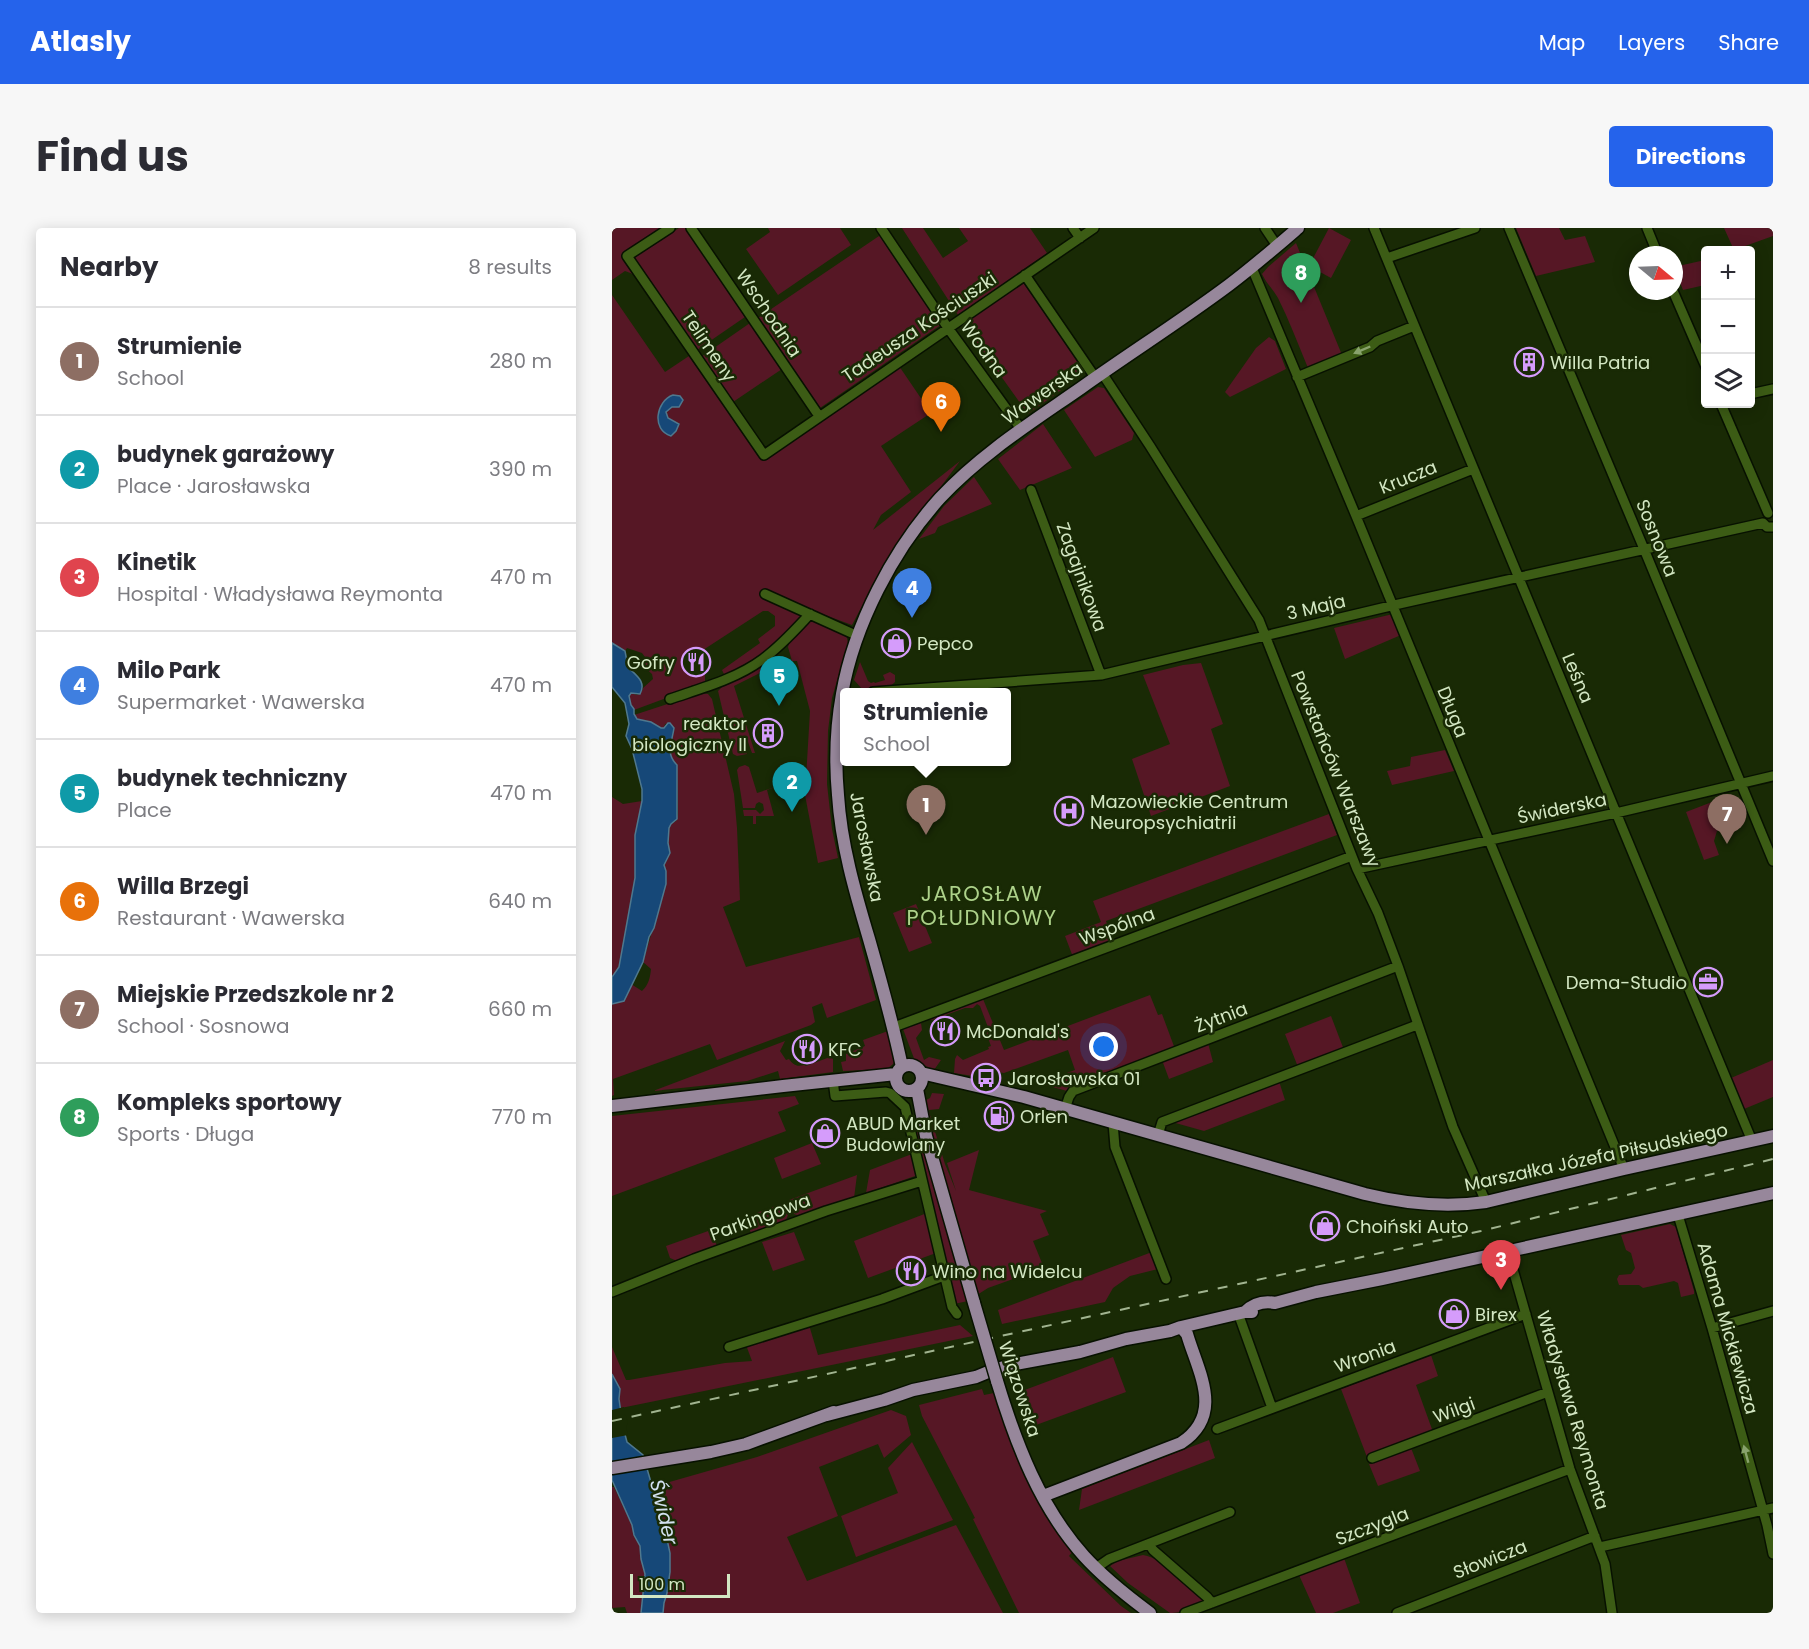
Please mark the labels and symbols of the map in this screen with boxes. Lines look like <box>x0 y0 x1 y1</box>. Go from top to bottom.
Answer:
north arrow <box>1629 246 1683 300</box>
pin: 8 <box>1282 254 1320 303</box>
street label: Wschodnia <box>730 264 808 362</box>
street label: Tadeusza Kościuszki <box>837 266 1001 388</box>
street label: Telimeny <box>676 305 742 387</box>
street label: Wodna <box>955 315 1013 383</box>
one-way arrow <box>1353 346 1371 355</box>
building icon: Willa Patria <box>1513 346 1545 378</box>
place label: Willa Patria <box>1550 350 1650 375</box>
street label: Wawerska <box>997 356 1087 430</box>
pin: 6 <box>922 382 960 432</box>
street label: Krucza <box>1375 454 1441 500</box>
street label: Sosnowa <box>1630 496 1684 580</box>
street label: Zagajnikowa <box>1051 519 1113 635</box>
pin: 4 <box>892 568 932 618</box>
street label: 3 Maja <box>1284 588 1348 626</box>
shop icon: Pepco <box>880 627 912 659</box>
place label: Pepco <box>917 631 973 656</box>
restaurant icon: Gofry <box>680 646 712 678</box>
street label: Leśna <box>1556 649 1600 707</box>
place label: Gofry <box>627 650 675 675</box>
pin: 5 <box>760 656 798 706</box>
street label: Powstańców Warszawy <box>1285 667 1387 871</box>
street label: Długa <box>1431 683 1475 741</box>
place label: reaktor biologiczny II <box>632 711 747 757</box>
building icon: reaktor biologiczny II <box>752 717 784 749</box>
pin: 2 <box>772 762 812 812</box>
pin: 1 <box>906 786 946 835</box>
street label: Świderska <box>1515 786 1609 830</box>
place label: Mazowieckie Centrum Neuropsychiatrii <box>1090 789 1288 835</box>
street label: Jarosławska <box>844 790 890 904</box>
pin: 7 <box>1708 794 1746 844</box>
hospital icon: Mazowieckie Centrum Neuropsychiatrii <box>1053 795 1085 827</box>
district label: JAROSŁAW POŁUDNIOWY <box>906 879 1058 932</box>
street label: Wspólna <box>1076 901 1158 951</box>
office icon: Dema-Studio <box>1692 966 1724 998</box>
place label: Dema-Studio <box>1566 970 1687 995</box>
street label: Żytnia <box>1191 996 1251 1038</box>
restaurant icon: McDonald's <box>929 1015 961 1047</box>
place label: McDonald's <box>966 1019 1069 1044</box>
your location <box>1089 1032 1118 1061</box>
restaurant icon: KFC <box>791 1033 823 1065</box>
place label: KFC <box>828 1037 862 1062</box>
bus stop icon: Jarosławska 01 <box>970 1062 1002 1094</box>
place label: Jarosławska 01 <box>1007 1066 1141 1091</box>
fuel station icon: Orlen <box>983 1100 1015 1132</box>
place label: Orlen <box>1020 1104 1068 1129</box>
place label: ABUD Market Budowlany <box>846 1111 960 1157</box>
shop icon: ABUD Market Budowlany <box>809 1117 841 1149</box>
street label: Marszałka Józefa Piłsudskiego <box>1462 1117 1730 1197</box>
street label: Parkingowa <box>706 1187 814 1247</box>
shop icon: Choiński Auto <box>1309 1210 1341 1242</box>
place label: Choiński Auto <box>1346 1214 1469 1239</box>
street label: Adama Mickiewicza <box>1691 1239 1765 1417</box>
pin: 3 <box>1482 1240 1520 1290</box>
restaurant icon: Wino na Widelcu <box>895 1255 927 1287</box>
place label: Wino na Widelcu <box>932 1259 1083 1284</box>
shop icon: Birex <box>1438 1298 1470 1330</box>
place label: Birex <box>1475 1302 1517 1327</box>
street label: Władysława Reymonta <box>1531 1307 1615 1513</box>
street label: Wronia <box>1331 1333 1399 1379</box>
street label: Wiązowska <box>993 1338 1047 1440</box>
street label: Wilgi <box>1430 1391 1478 1429</box>
one-way arrow <box>1741 1445 1751 1464</box>
water label: Świder <box>643 1477 685 1548</box>
street label: Szczygla <box>1332 1501 1412 1551</box>
street label: Słowicza <box>1450 1534 1530 1584</box>
scale bar <box>630 1571 730 1598</box>

